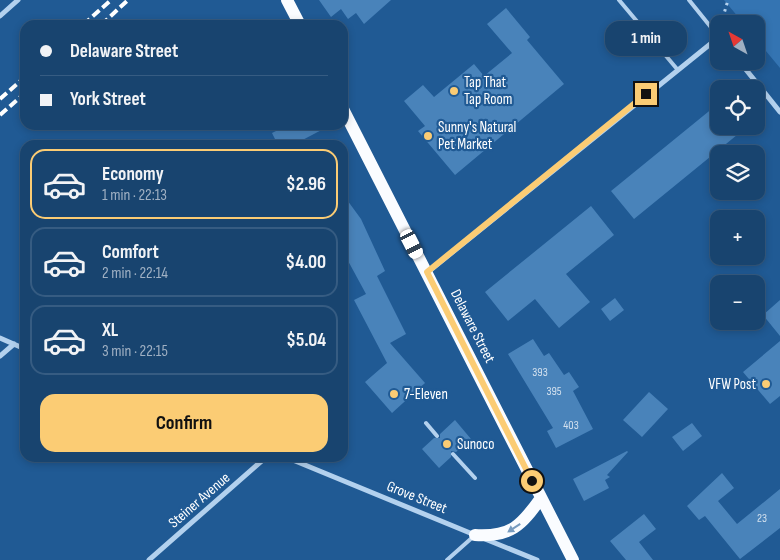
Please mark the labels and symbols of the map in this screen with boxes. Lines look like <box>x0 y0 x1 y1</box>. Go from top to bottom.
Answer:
north arrow <box>710 15 765 70</box>
callout: 1 min <box>605 22 687 56</box>
place label: Tap That Tap Room <box>464 73 512 109</box>
route end <box>635 83 657 105</box>
marker: Tap That Tap Room <box>448 85 460 97</box>
place label: Sunny's Natural Pet Market <box>438 118 516 154</box>
marker: Sunny's Natural Pet Market <box>422 130 434 142</box>
car <box>398 227 425 261</box>
street label: Delaware Street <box>446 286 499 367</box>
house number: 393 <box>532 365 548 380</box>
place label: VFW Post <box>709 375 756 394</box>
marker: VFW Post <box>760 378 772 390</box>
house number: 395 <box>546 384 562 399</box>
place label: 7-Eleven <box>404 385 448 404</box>
marker: 7-Eleven <box>388 388 400 400</box>
house number: 403 <box>563 418 579 433</box>
place label: Sunoco <box>457 435 495 454</box>
marker: Sunoco <box>441 438 453 450</box>
street label: Steiner Avenue <box>165 468 234 532</box>
route start <box>521 470 543 492</box>
street label: Grove Street <box>384 477 450 518</box>
house number: 23 <box>757 511 767 526</box>
one-way arrow <box>507 523 521 532</box>

